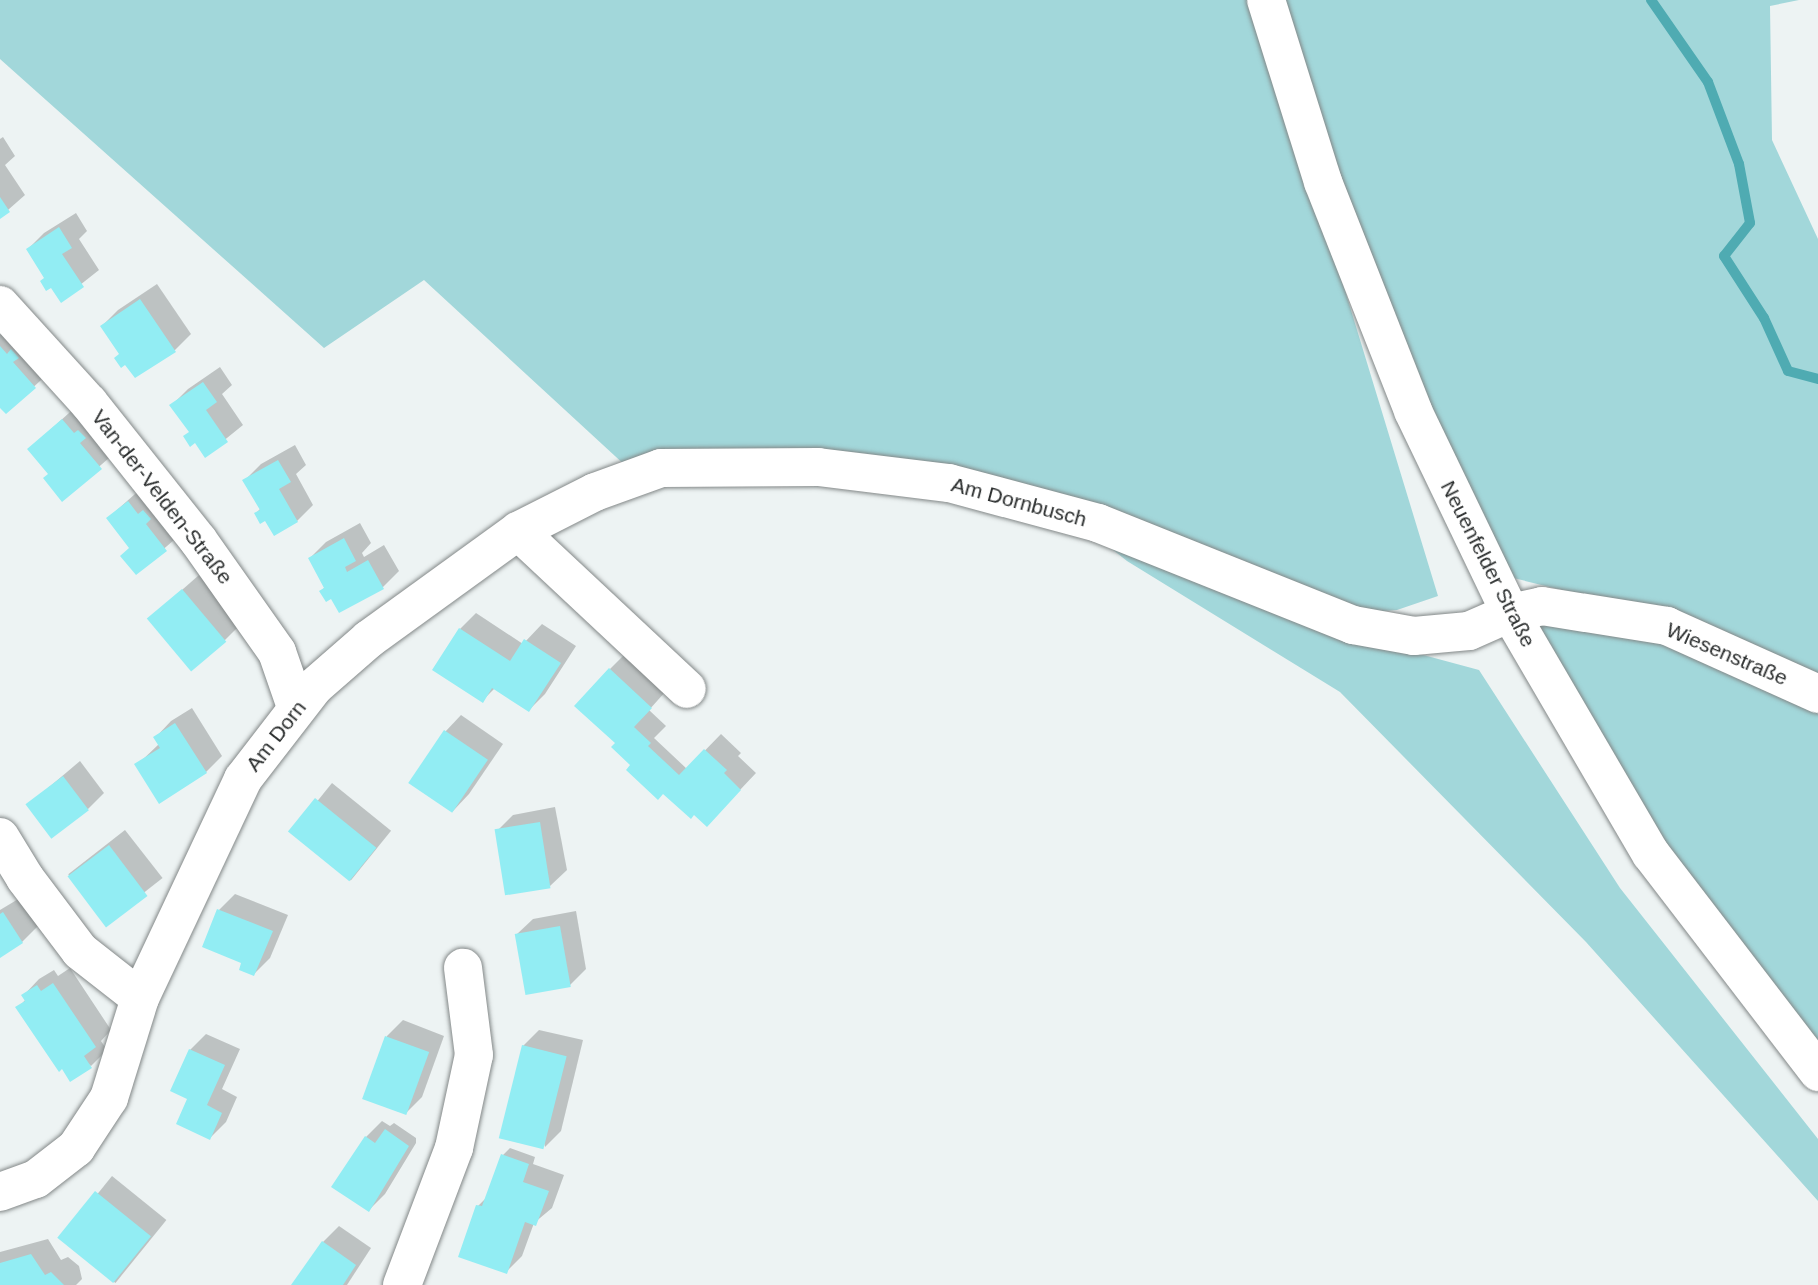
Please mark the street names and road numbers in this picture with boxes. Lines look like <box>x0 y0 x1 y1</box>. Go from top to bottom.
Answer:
street label: Van-der-Velden-Straße <box>86 405 238 589</box>
street label: Am Dornbusch <box>949 472 1089 532</box>
street label: Neuenfelder Straße <box>1435 477 1541 651</box>
street label: Wiesenstraße <box>1662 617 1792 691</box>
street label: Am Dorn <box>241 696 311 776</box>

